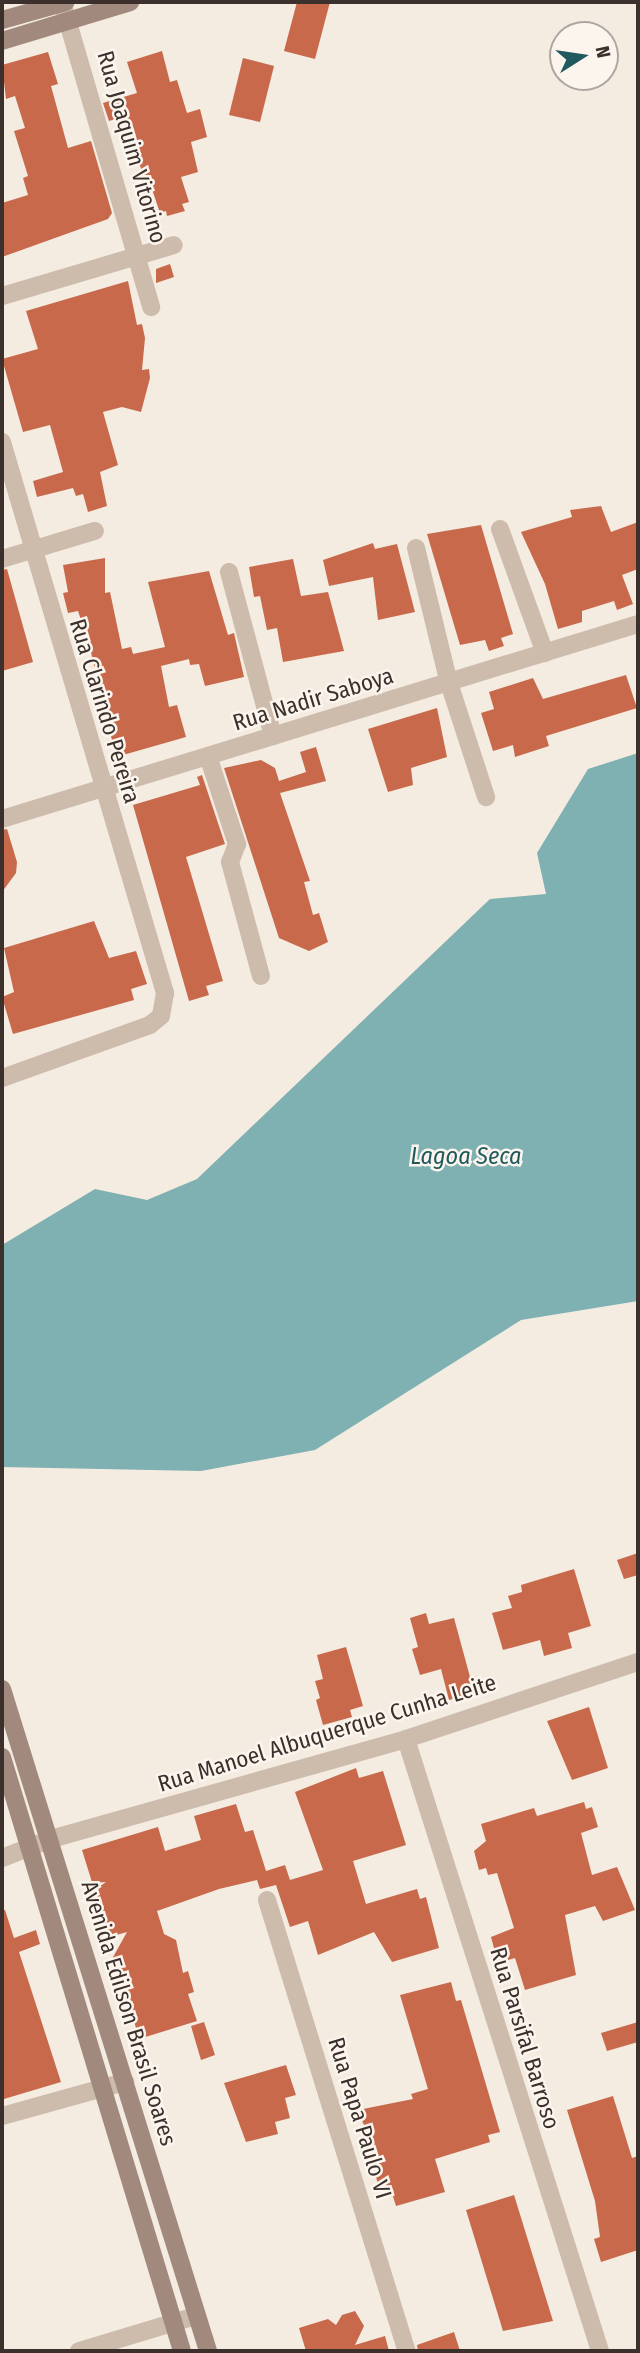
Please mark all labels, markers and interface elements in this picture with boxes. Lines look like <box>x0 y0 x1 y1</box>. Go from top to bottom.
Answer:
north arrow <box>549 21 619 91</box>
text: N <box>591 44 616 60</box>
street label: Rua Joaquim Vitorino <box>91 48 173 246</box>
street label: Rua Clarindo Pereira <box>64 615 146 807</box>
street label: Rua Nadir Saboya <box>230 662 396 736</box>
water label: Lagoa Seca <box>411 1143 521 1171</box>
street label: Rua Manoel Albuquerque Cunha Leite <box>155 1668 499 1798</box>
street label: Avenida Edilson Brasil Soares <box>75 1877 183 2149</box>
street label: Rua Parsifal Barroso <box>484 1944 566 2132</box>
street label: Rua Papa Paulo VI <box>322 2034 398 2202</box>

